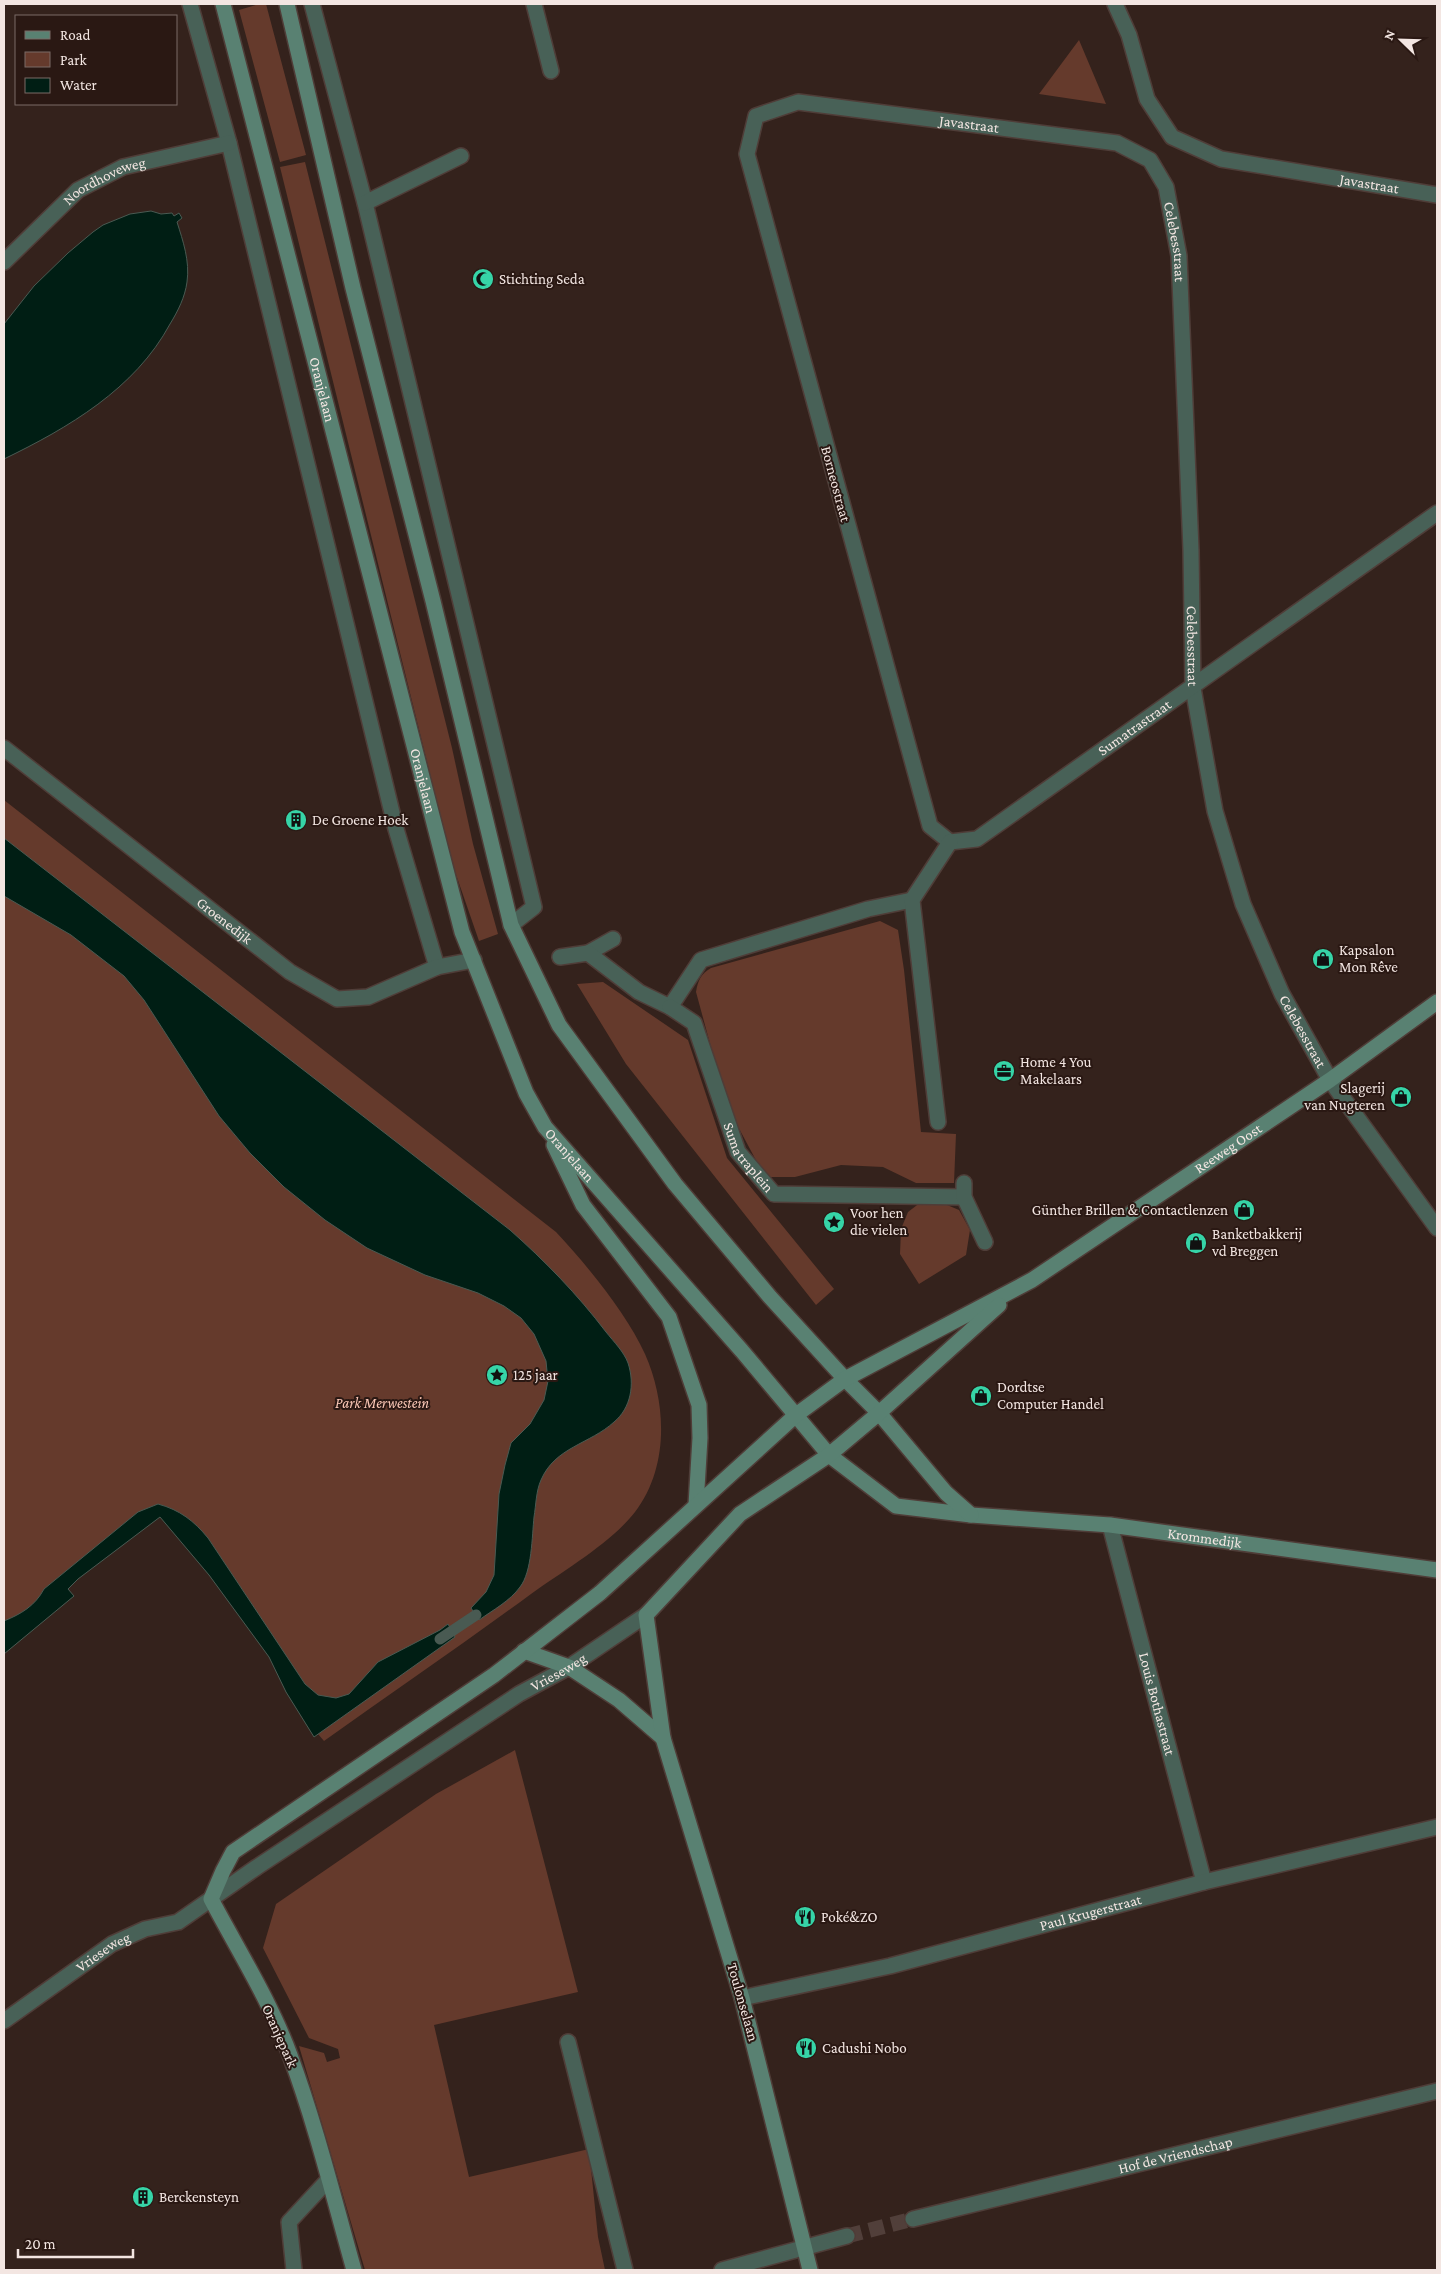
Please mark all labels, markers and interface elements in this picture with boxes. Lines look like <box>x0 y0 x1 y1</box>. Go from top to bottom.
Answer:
legend <box>15 15 178 105</box>
north arrow <box>1376 15 1426 65</box>
text: Road <box>60 27 91 43</box>
text: N <box>1380 27 1398 42</box>
text: Park <box>60 52 87 68</box>
text: Water <box>60 77 97 93</box>
street label: Javastraat <box>936 112 1001 136</box>
street label: Noordhoveweg <box>60 154 147 208</box>
street label: Javastraat <box>1336 171 1401 197</box>
street label: Celebesstraat <box>1161 200 1188 283</box>
mosque icon: Stichting Seda <box>471 267 495 291</box>
place label: Stichting Seda <box>499 271 585 288</box>
street label: Oranjelaan <box>306 355 338 424</box>
street label: Borneostraat <box>818 444 854 525</box>
street label: Celebesstraat <box>1184 605 1201 688</box>
street label: Sumatrastraat <box>1095 696 1175 759</box>
street label: Oranjelaan <box>407 747 439 815</box>
building icon: De Groene Hoek <box>284 808 308 832</box>
place label: De Groene Hoek <box>312 812 409 828</box>
street label: Groenedijk <box>194 894 256 948</box>
place label: Kapsalon Mon Rêve <box>1339 942 1398 975</box>
shop icon: Kapsalon Mon Rêve <box>1311 947 1335 971</box>
street label: Celebesstraat <box>1276 992 1330 1071</box>
place label: Home 4 You Makelaars <box>1020 1054 1092 1087</box>
office icon: Home 4 You Makelaars <box>992 1059 1016 1083</box>
place label: Slagerij van Nugteren <box>1303 1080 1385 1114</box>
shop icon: Slagerij van Nugteren <box>1389 1085 1413 1109</box>
street label: Sumatraplein <box>720 1120 777 1196</box>
street label: Reeweg Oost <box>1192 1120 1265 1177</box>
street label: Oranjelaan <box>542 1125 598 1185</box>
shop icon: Günther Brillen & Contactlenzen <box>1232 1198 1256 1222</box>
place label: Günther Brillen & Contactlenzen <box>1032 1202 1228 1218</box>
place label: Voor hen die vielen <box>850 1205 907 1238</box>
place icon: Voor hen die vielen <box>822 1210 846 1234</box>
place label: Banketbakkerij vd Breggen <box>1211 1226 1302 1260</box>
shop icon: Banketbakkerij vd Breggen <box>1184 1231 1208 1255</box>
place icon: 125 jaar <box>485 1363 509 1387</box>
place label: 125 jaar <box>513 1367 559 1384</box>
place label: Dordtse Computer Handel <box>997 1379 1104 1413</box>
shop icon: Dordtse Computer Handel <box>969 1384 993 1408</box>
park label: Park Merwestein <box>335 1395 429 1411</box>
street label: Krommedijk <box>1167 1525 1243 1551</box>
street label: Vrieseweg <box>528 1650 590 1694</box>
street label: Louis Bothastraat <box>1136 1651 1179 1758</box>
street label: Paul Krugerstraat <box>1038 1891 1144 1934</box>
restaurant icon: Poké&ZO <box>793 1905 817 1929</box>
place label: Poké&ZO <box>821 1909 877 1925</box>
street label: Vrieseweg <box>73 1929 133 1975</box>
street label: Toulonselaan <box>724 1961 762 2043</box>
street label: Oranjepark <box>258 2002 301 2071</box>
restaurant icon: Cadushi Nobo <box>794 2036 818 2060</box>
place label: Cadushi Nobo <box>822 2040 907 2056</box>
street label: Hof de Vriendschap <box>1117 2133 1234 2177</box>
building icon: Berckensteyn <box>131 2185 155 2209</box>
place label: Berckensteyn <box>159 2189 239 2206</box>
scale bar <box>18 2226 132 2258</box>
text: 20 m <box>25 2236 56 2252</box>

